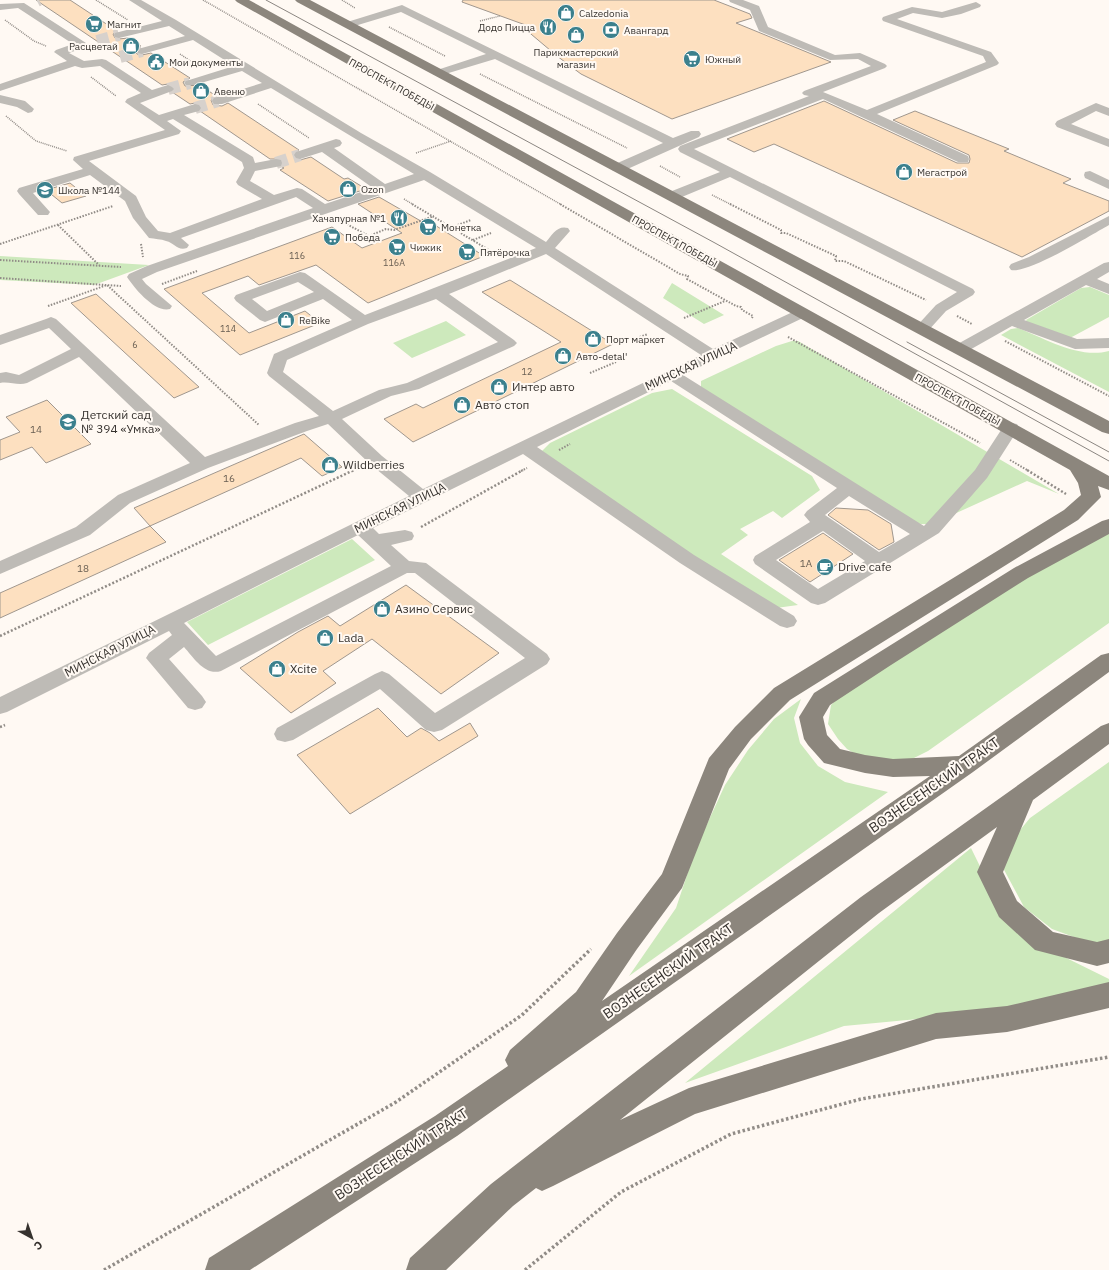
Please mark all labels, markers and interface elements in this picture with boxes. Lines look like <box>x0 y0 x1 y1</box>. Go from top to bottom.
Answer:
shop icon: Calzedonia <box>556 3 576 23</box>
place label: Calzedonia <box>579 7 629 20</box>
supermarket icon: Магнит <box>84 14 104 34</box>
restaurant icon: Додо Пицца <box>538 17 558 37</box>
place label: Магнит <box>107 18 142 31</box>
bank icon: Авангард <box>601 20 621 40</box>
place label: Додо Пицца <box>478 21 536 34</box>
place label: Авангард <box>624 24 668 37</box>
shop icon: Парикмастерский магазин <box>566 25 586 45</box>
shop icon: Расцветай <box>121 36 141 56</box>
place label: Расцветай <box>69 40 118 53</box>
place label: Парикмастерский магазин <box>534 46 619 71</box>
supermarket icon: Южный <box>682 49 702 69</box>
public building icon: Мои документы <box>146 52 166 72</box>
place label: Южный <box>705 53 741 66</box>
street label: ПРОСПЕКТ ПОБЕДЫ <box>347 55 437 113</box>
place label: Мои документы <box>169 56 243 69</box>
shop icon: Авеню <box>191 81 211 101</box>
place label: Авеню <box>214 85 245 98</box>
shop icon: Мегастрой <box>894 162 914 182</box>
place label: Мегастрой <box>917 166 967 179</box>
shop icon: Ozon <box>338 179 358 199</box>
school or university icon: Школа №144 <box>35 180 55 200</box>
place label: Ozon <box>361 183 384 196</box>
place label: Школа №144 <box>58 184 120 197</box>
restaurant icon: Хачапурная №1 <box>389 208 409 228</box>
place label: Хачапурная №1 <box>312 212 386 225</box>
street label: ПРОСПЕКТ ПОБЕДЫ <box>630 212 720 270</box>
supermarket icon: Монетка <box>418 217 438 237</box>
place label: Монетка <box>441 221 482 234</box>
supermarket icon: Победа <box>322 227 342 247</box>
place label: Победа <box>345 231 381 244</box>
supermarket icon: Чижик <box>387 237 407 257</box>
place label: Чижик <box>410 241 442 254</box>
supermarket icon: Пятёрочка <box>457 242 477 262</box>
place label: Пятёрочка <box>480 246 531 259</box>
house number: 116 <box>289 250 305 261</box>
house number: 116А <box>383 257 405 268</box>
shop icon: ReBike <box>276 310 296 330</box>
place label: ReBike <box>299 314 331 327</box>
house number: 114 <box>220 323 236 334</box>
shop icon: Порт маркет <box>583 329 603 349</box>
place label: Порт маркет <box>606 333 665 346</box>
street label: МИНСКАЯ УЛИЦА <box>642 337 740 393</box>
house number: 6 <box>132 339 138 350</box>
shop icon: Авто-detal' <box>553 346 573 366</box>
place label: Авто-detal' <box>576 350 627 363</box>
house number: 12 <box>522 366 532 377</box>
street label: ПРОСПЕКТ ПОБЕДЫ <box>913 370 1003 428</box>
shop icon: Интер авто <box>489 377 509 397</box>
place label: Интер авто <box>512 379 575 394</box>
shop icon: Авто стоп <box>452 395 472 415</box>
place label: Авто стоп <box>475 397 530 412</box>
place label: Детский сад № 394 «Умка» <box>81 407 160 436</box>
school or university icon: Детский сад № 394 «Умка» <box>58 412 78 432</box>
house number: 14 <box>30 423 42 436</box>
shop icon: Wildberries <box>320 455 340 475</box>
place label: Wildberries <box>343 457 405 472</box>
house number: 16 <box>223 472 235 485</box>
street label: МИНСКАЯ УЛИЦА <box>352 479 448 536</box>
house number: 1А <box>800 557 813 570</box>
cafe icon: Drive cafe <box>815 557 835 577</box>
place label: Drive cafe <box>838 559 892 574</box>
house number: 18 <box>77 562 89 575</box>
shop icon: Азино Сервис <box>372 599 392 619</box>
place label: Азино Сервис <box>395 601 473 616</box>
street label: МИНСКАЯ УЛИЦА <box>62 621 158 680</box>
shop icon: Lada <box>315 628 335 648</box>
place label: Lada <box>338 630 364 645</box>
shop icon: Xcite <box>267 659 287 679</box>
place label: Xcite <box>290 661 317 676</box>
street label: ВОЗНЕСЕНСКИЙ ТРАКТ <box>865 732 1003 837</box>
street label: ВОЗНЕСЕНСКИЙ ТРАКТ <box>599 918 737 1023</box>
street label: ВОЗНЕСЕНСКИЙ ТРАКТ <box>331 1103 471 1204</box>
north arrow <box>12 1218 52 1258</box>
text: С <box>31 1238 46 1253</box>

